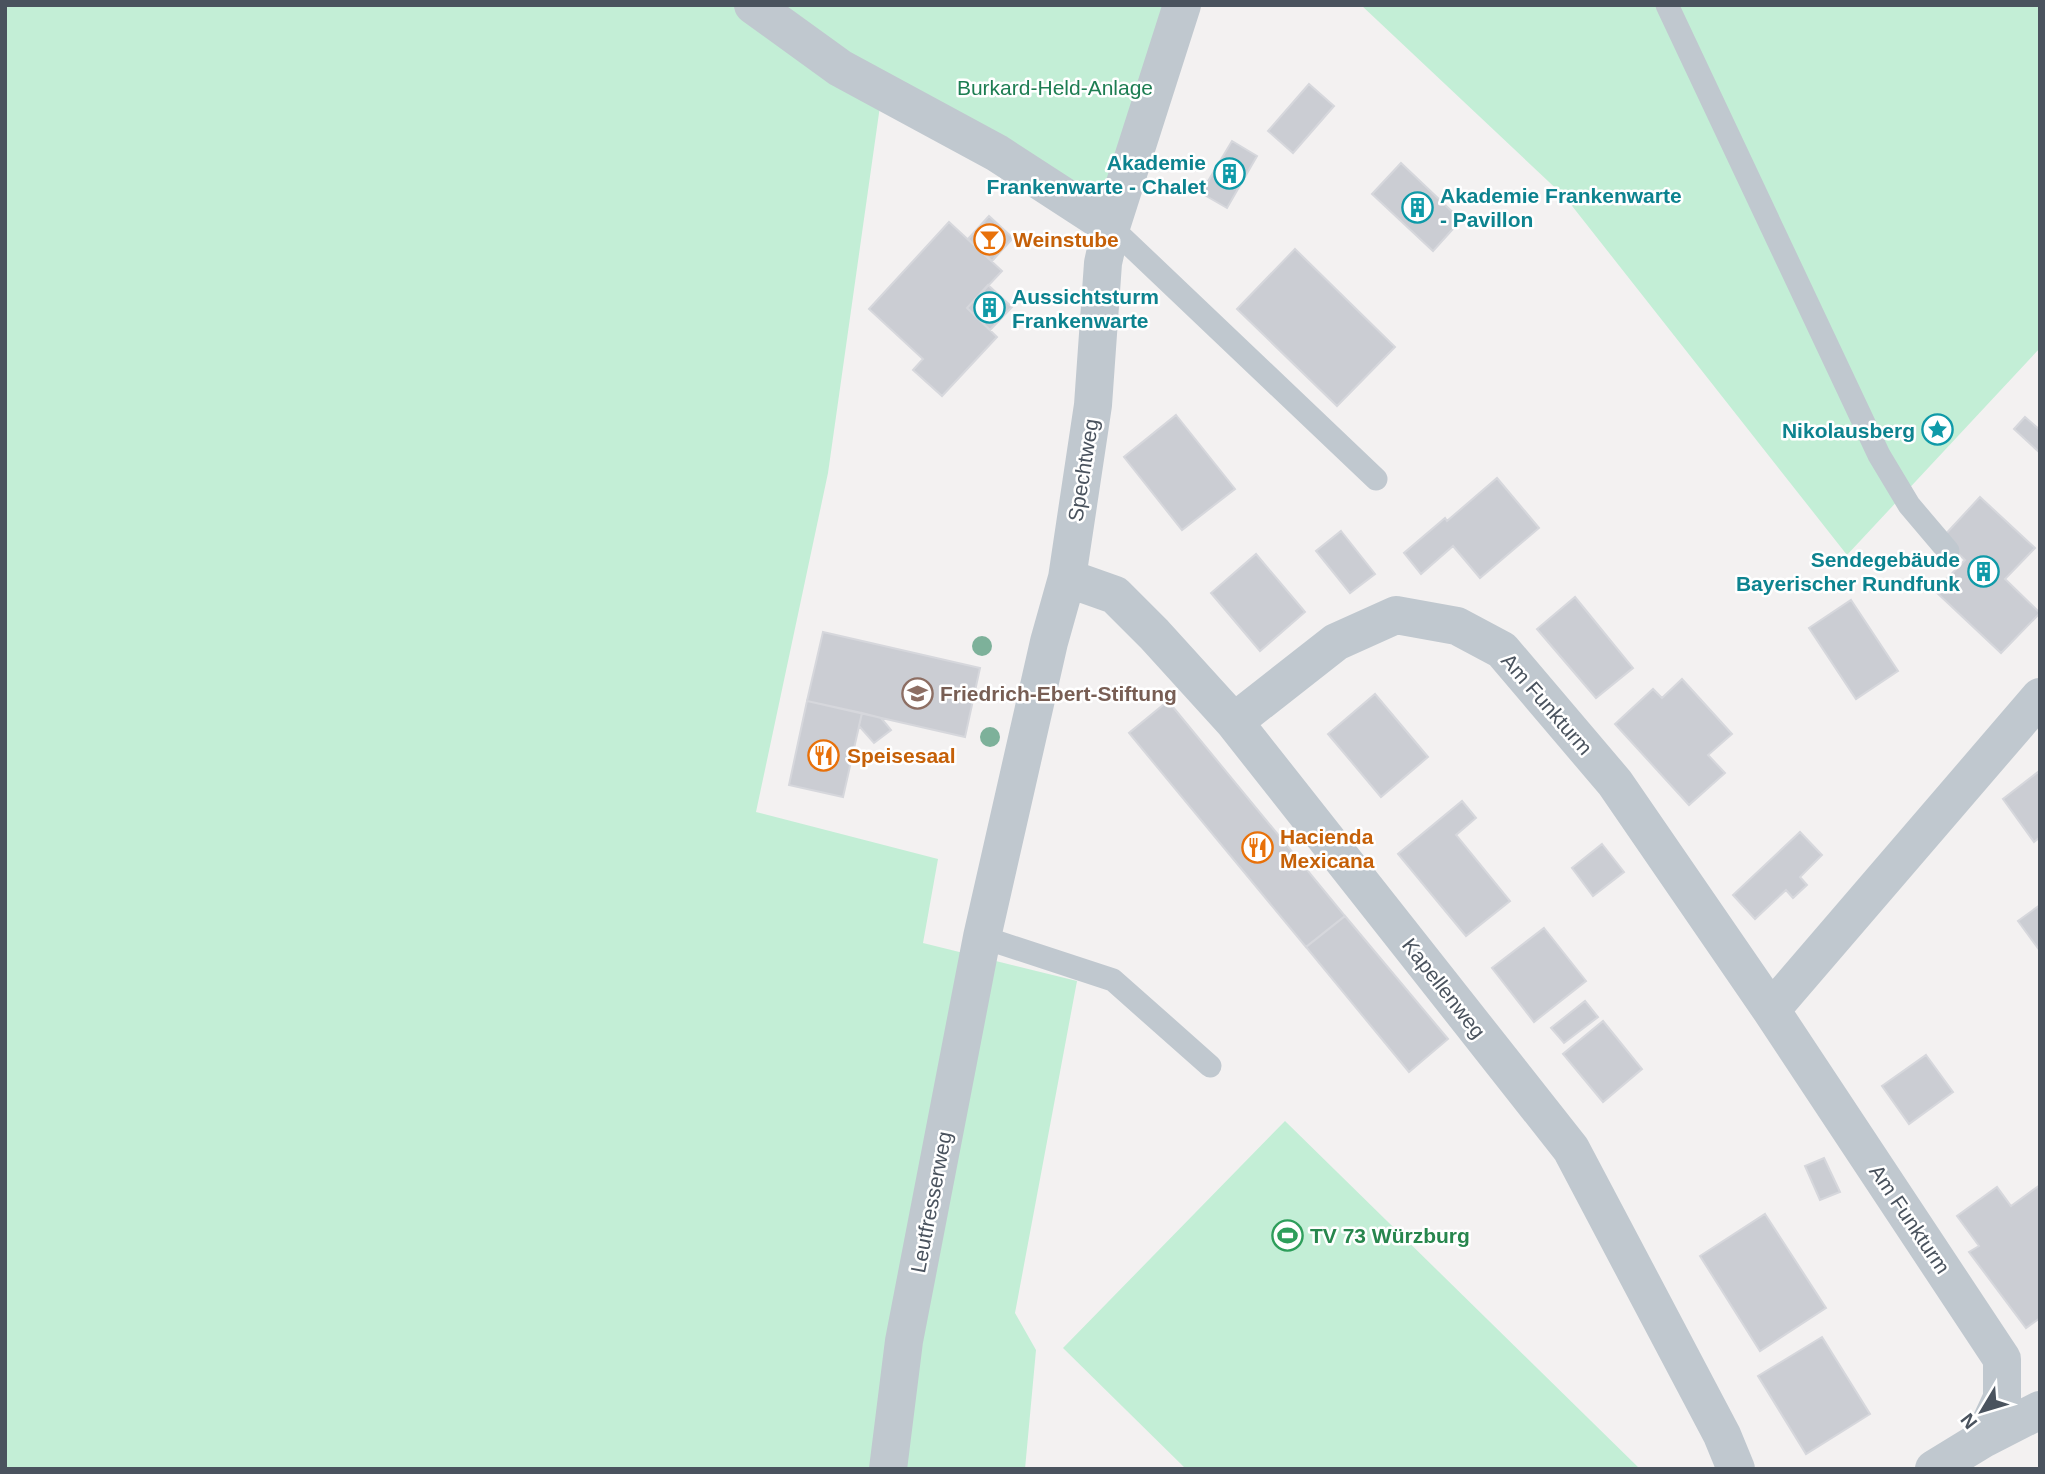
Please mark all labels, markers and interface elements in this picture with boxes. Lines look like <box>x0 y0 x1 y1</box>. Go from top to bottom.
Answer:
park label: Burkard-Held-Anlage <box>957 76 1153 99</box>
place label: Akademie Frankenwarte - Chalet <box>987 151 1206 198</box>
building icon: Akademie Frankenwarte - Chalet <box>1212 157 1246 191</box>
place label: Akademie Frankenwarte - Pavillon <box>1440 184 1682 231</box>
building icon: Akademie Frankenwarte - Pavillon <box>1400 190 1434 224</box>
bar icon: Weinstube <box>973 222 1007 256</box>
place label: Weinstube <box>1013 228 1119 251</box>
place label: Aussichtsturm Frankenwarte <box>1012 285 1159 332</box>
building icon: Aussichtsturm Frankenwarte <box>972 291 1006 325</box>
place icon: Nikolausberg <box>1921 413 1955 447</box>
street label: Spechtweg <box>1064 417 1102 523</box>
place label: Nikolausberg <box>1782 419 1915 442</box>
place label: Sendegebäude Bayerischer Rundfunk <box>1736 548 1960 595</box>
building icon: Sendegebäude Bayerischer Rundfunk <box>1966 554 2000 588</box>
street label: Am Funkturm <box>1497 649 1597 759</box>
school or university icon: Friedrich-Ebert-Stiftung <box>900 676 934 710</box>
place label: Friedrich-Ebert-Stiftung <box>940 682 1177 705</box>
restaurant icon: Speisesaal <box>807 738 841 772</box>
place label: Speisesaal <box>847 744 956 767</box>
place label: Hacienda Mexicana <box>1280 825 1375 872</box>
restaurant icon: Hacienda Mexicana <box>1240 831 1274 865</box>
street label: Kapellenweg <box>1398 934 1490 1042</box>
street label: Leutfresserweg <box>906 1129 956 1275</box>
street label: Am Funkturm <box>1865 1160 1955 1278</box>
sports icon: TV 73 Würzburg <box>1270 1218 1304 1252</box>
place label: TV 73 Würzburg <box>1310 1224 1470 1247</box>
north arrow <box>1947 1376 2017 1446</box>
text: N <box>1956 1409 1981 1433</box>

